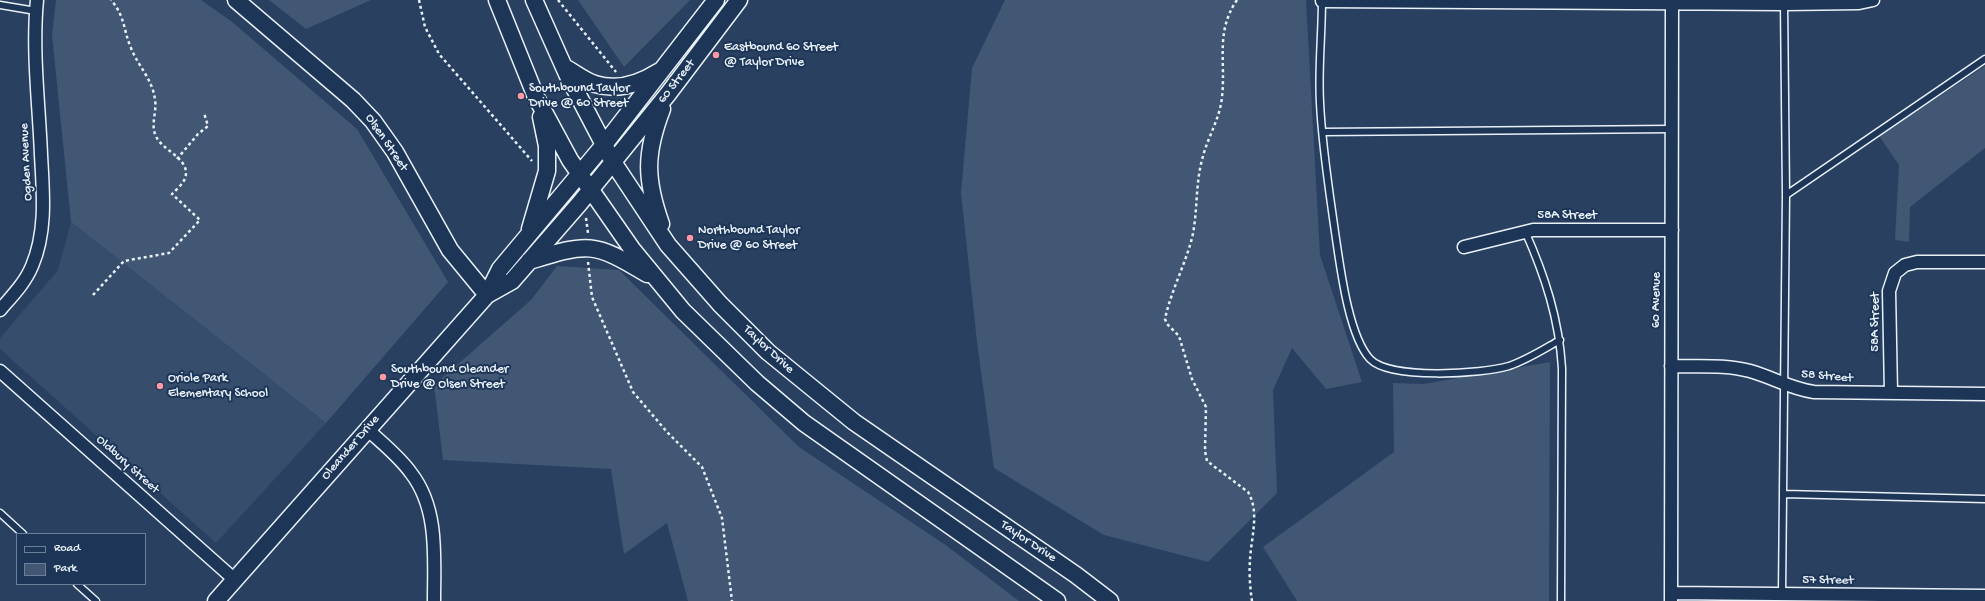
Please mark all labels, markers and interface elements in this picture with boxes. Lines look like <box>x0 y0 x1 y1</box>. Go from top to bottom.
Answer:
place label: Eastbound 60 Street @ Taylor Drive <box>724 40 838 71</box>
marker: Eastbound 60 Street @ Taylor Drive <box>711 50 721 60</box>
street label: 60 Street <box>655 57 699 107</box>
place label: Southbound Taylor Drive @ 60 Street <box>529 81 630 112</box>
marker: Southbound Taylor Drive @ 60 Street <box>516 91 526 101</box>
street label: Olsen Street <box>361 111 411 175</box>
street label: Ogden Avenue <box>17 123 37 201</box>
street label: 58A Street <box>1537 208 1597 224</box>
place label: Northbound Taylor Drive @ 60 Street <box>698 223 800 254</box>
marker: Northbound Taylor Drive @ 60 Street <box>685 233 695 243</box>
street label: 60 Avenue <box>1649 272 1665 328</box>
street label: 58A Street <box>1868 292 1884 352</box>
street label: Taylor Drive <box>739 322 797 378</box>
place label: Southbound Oleander Drive @ Olsen Street <box>391 362 508 393</box>
street label: 58 Street <box>1801 367 1853 387</box>
place label: Oriole Park Elementary School <box>168 371 268 402</box>
marker: Southbound Oleander Drive @ Olsen Street <box>378 372 388 382</box>
marker: Oriole Park Elementary School <box>155 381 165 391</box>
street label: Oleander Drive <box>318 412 384 484</box>
street label: Oldbury Street <box>92 432 162 498</box>
street label: Taylor Drive <box>997 518 1059 566</box>
legend <box>16 533 146 585</box>
text: Road <box>54 542 80 556</box>
text: Park <box>54 562 77 576</box>
street label: 57 Street <box>1802 573 1854 589</box>

